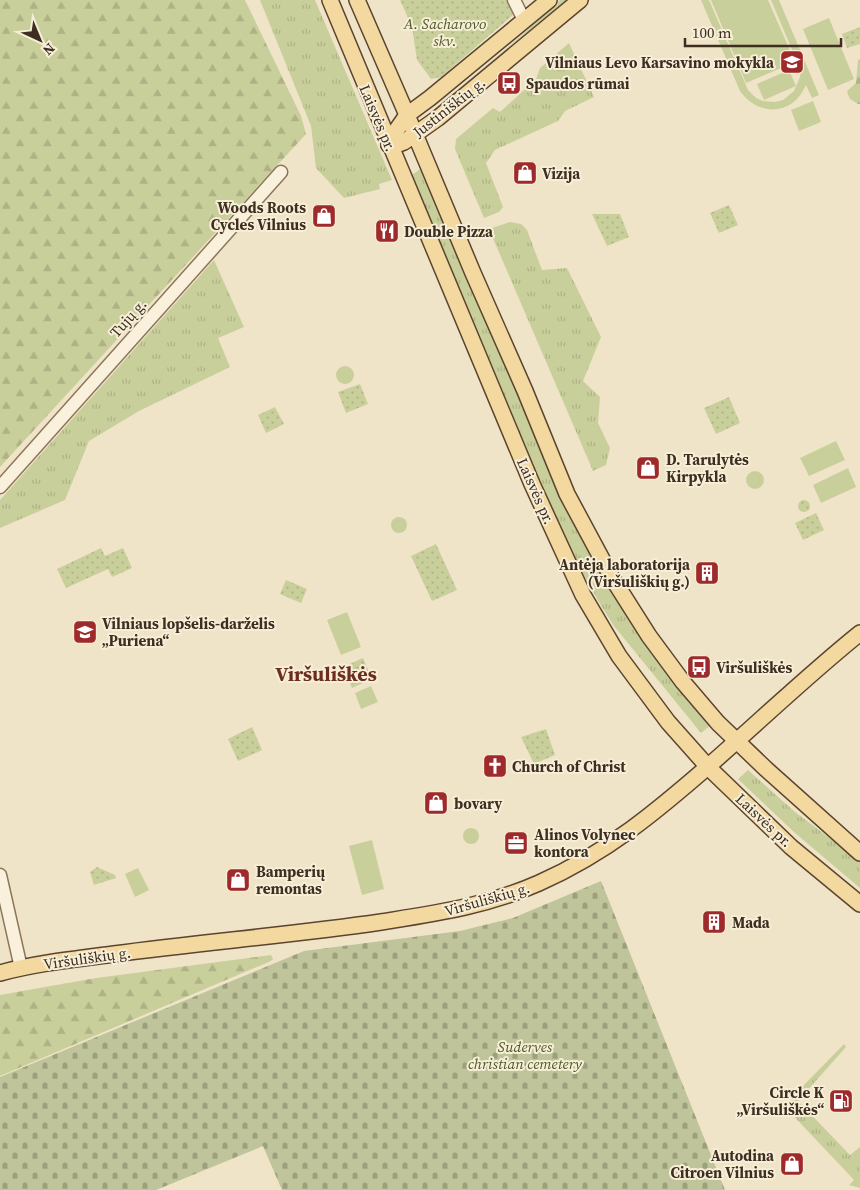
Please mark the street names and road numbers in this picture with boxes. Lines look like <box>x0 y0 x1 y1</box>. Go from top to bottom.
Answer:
street label: Justiniškių g. <box>408 72 490 143</box>
street label: Laisvės pr. <box>355 81 401 155</box>
street label: Tujų g. <box>105 294 151 342</box>
street label: Laisvės pr. <box>512 454 560 528</box>
street label: Laisvės pr. <box>731 788 797 852</box>
street label: Viršuliškių g. <box>442 877 532 921</box>
street label: Viršuliškių g. <box>42 941 132 975</box>

